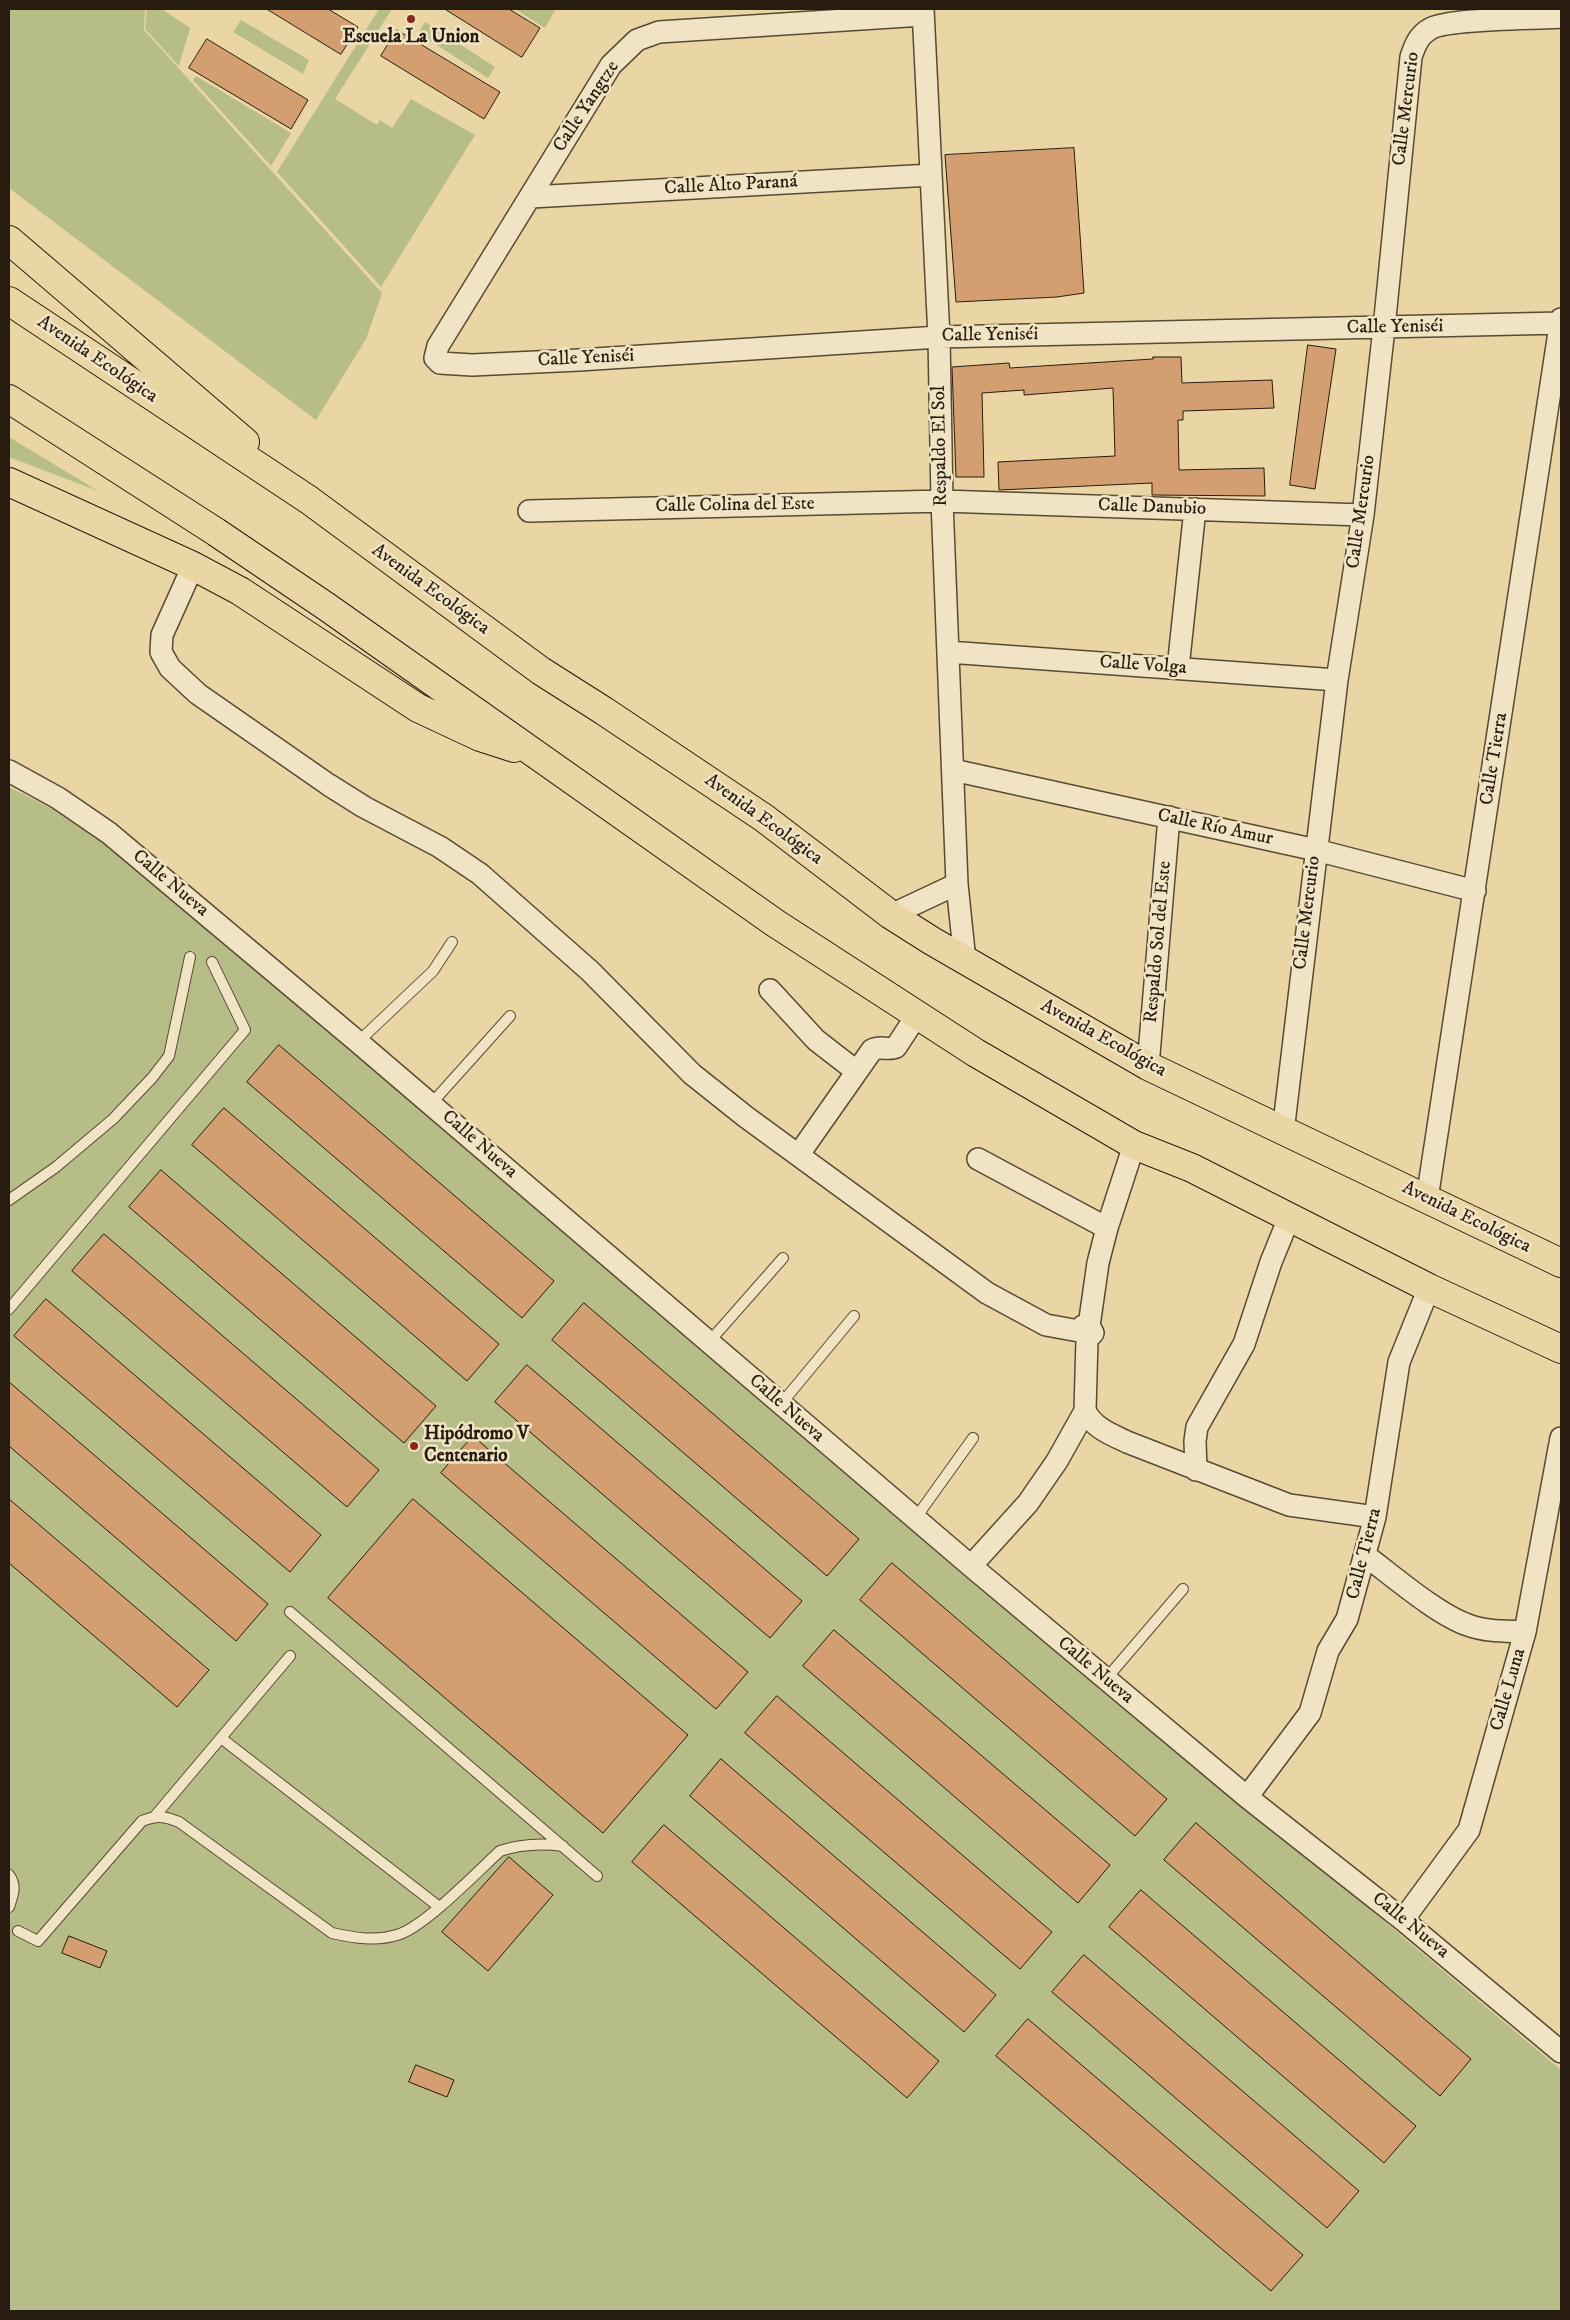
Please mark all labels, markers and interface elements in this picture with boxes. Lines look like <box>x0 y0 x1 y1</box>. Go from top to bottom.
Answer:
marker: Escuela La Union <box>405 13 417 25</box>
place label: Escuela La Union <box>343 27 479 49</box>
street label: Calle Mercurio <box>1389 51 1425 167</box>
street label: Calle Yangtze <box>549 57 625 157</box>
street label: Calle Alto Paraná <box>664 171 798 201</box>
street label: Avenida Ecológica <box>32 311 162 409</box>
street label: Calle Yeniséi <box>1347 316 1443 340</box>
street label: Calle Yeniséi <box>942 324 1038 348</box>
street label: Calle Yeniséi <box>537 345 635 373</box>
street label: Respaldo El Sol <box>929 385 953 507</box>
street label: Calle Mercurio <box>1343 454 1381 570</box>
street label: Calle Colina del Este <box>655 493 815 519</box>
street label: Calle Danubio <box>1098 495 1206 521</box>
street label: Avenida Ecológica <box>366 540 494 640</box>
street label: Calle Volga <box>1099 652 1187 680</box>
street label: Calle Tierra <box>1476 711 1514 807</box>
street label: Avenida Ecológica <box>699 770 827 870</box>
street label: Calle Río Amur <box>1155 805 1275 851</box>
street label: Calle Nueva <box>127 845 213 923</box>
street label: Calle Mercurio <box>1290 855 1326 971</box>
street label: Respaldo Sol del Este <box>1141 860 1177 1024</box>
street label: Avenida Ecológica <box>1036 995 1170 1083</box>
street label: Calle Nueva <box>437 1106 521 1184</box>
street label: Avenida Ecológica <box>1398 1177 1534 1259</box>
street label: Calle Nueva <box>744 1370 828 1448</box>
place label: Hipódromo V Centenario <box>424 1424 529 1468</box>
marker: Hipódromo V Centenario <box>408 1440 420 1452</box>
street label: Calle Tierra <box>1343 1506 1387 1602</box>
street label: Calle Nueva <box>1052 1632 1138 1710</box>
street label: Calle Luna <box>1486 1646 1532 1734</box>
street label: Calle Nueva <box>1367 1888 1453 1964</box>

